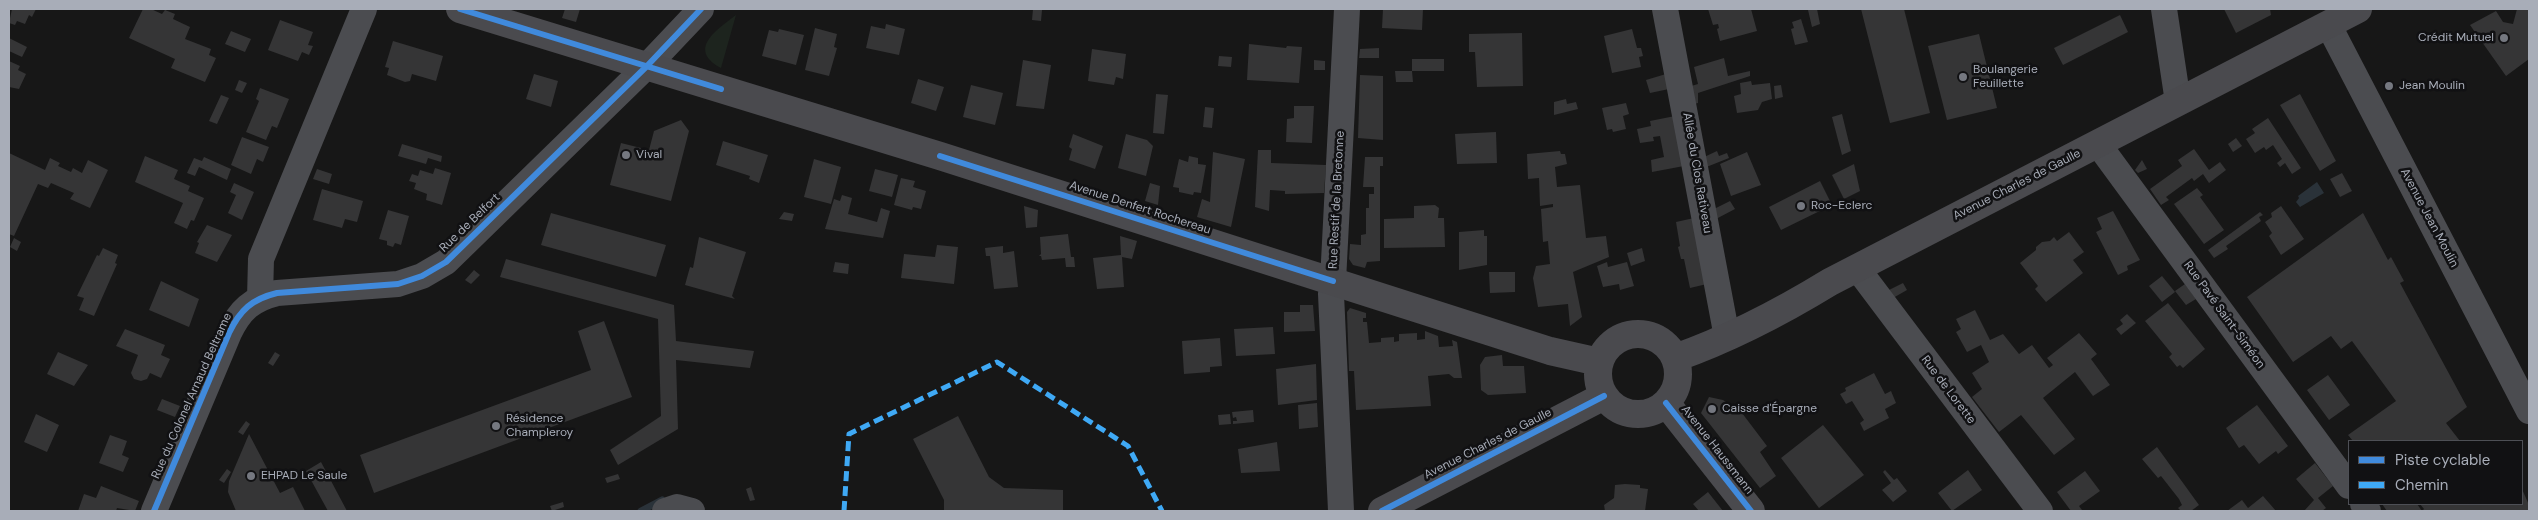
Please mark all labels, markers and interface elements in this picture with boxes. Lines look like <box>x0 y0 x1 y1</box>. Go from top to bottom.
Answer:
place label: Crédit Mutuel <box>2418 31 2494 45</box>
marker: Crédit Mutuel <box>2498 32 2510 44</box>
place label: Boulangerie Feuillette <box>1973 63 2038 91</box>
marker: Boulangerie Feuillette <box>1957 71 1969 83</box>
place label: Jean Moulin <box>2399 79 2465 93</box>
marker: Jean Moulin <box>2383 80 2395 92</box>
street label: Allée du Clos Rativeau <box>1679 111 1715 235</box>
street label: Rue Restif de la Bretonne <box>1326 130 1348 270</box>
street label: Avenue Charles de Gaulle <box>1951 146 2083 224</box>
place label: Vival <box>636 148 662 162</box>
marker: Vival <box>620 149 632 161</box>
street label: Avenue Jean Moulin <box>2397 166 2461 270</box>
street label: Avenue Denfert Rochereau <box>1067 178 1213 238</box>
street label: Rue de Belfort <box>437 191 503 255</box>
place label: Roc-Eclerc <box>1811 199 1872 213</box>
marker: Roc-Eclerc <box>1795 200 1807 212</box>
street label: Rue Pavé Saint-Siméon <box>2180 259 2268 371</box>
street label: Rue du Colonel Arnaud Beltrame <box>149 311 235 481</box>
street label: Rue de Lorette <box>1918 353 1978 427</box>
place label: Caisse d'Épargne <box>1722 402 1817 416</box>
street label: Avenue Haussmann <box>1678 403 1756 497</box>
marker: Caisse d'Épargne <box>1706 403 1718 415</box>
street label: Avenue Charles de Gaulle <box>1422 405 1554 483</box>
place label: Résidence Champleroy <box>506 412 573 440</box>
marker: Résidence Champleroy <box>490 420 502 432</box>
legend <box>2348 440 2523 505</box>
text: Piste cyclable <box>2395 450 2490 470</box>
place label: EHPAD Le Saule <box>261 469 347 483</box>
marker: EHPAD Le Saule <box>245 470 257 482</box>
text: Chemin <box>2395 475 2448 495</box>

